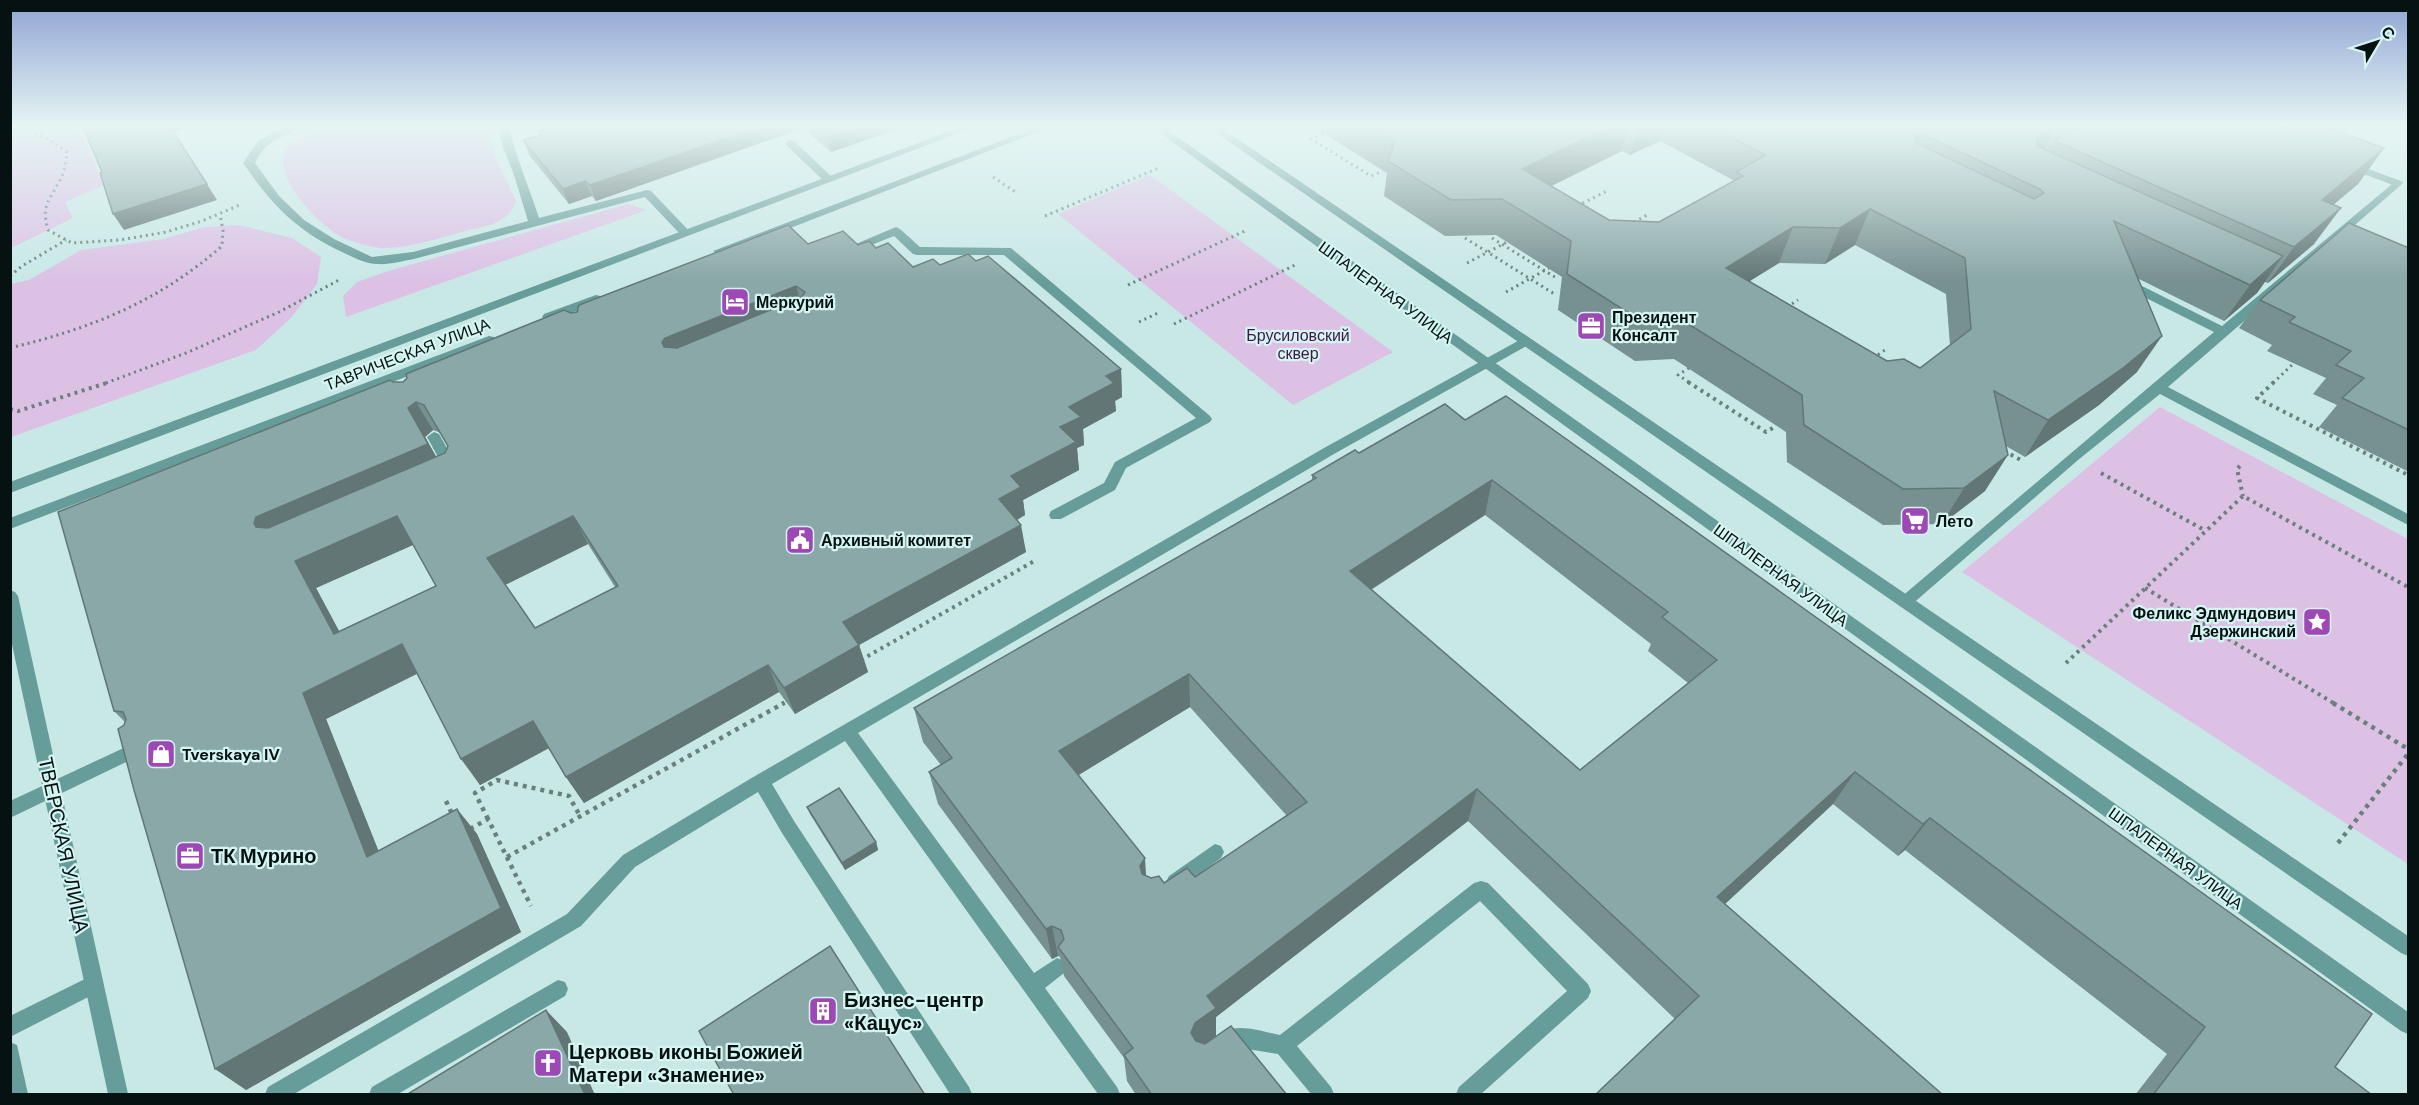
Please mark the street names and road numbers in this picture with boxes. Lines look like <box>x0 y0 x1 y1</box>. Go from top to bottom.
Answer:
street label: ШПАЛЕРНАЯ УЛИЦА <box>1314 237 1457 348</box>
street label: ТАВРИЧЕСКАЯ УЛИЦА <box>321 313 493 396</box>
street label: ШПАЛЕРНАЯ УЛИЦА <box>1709 520 1852 631</box>
street label: ТВЕРСКАЯ УЛИЦА <box>33 755 95 936</box>
street label: ШПАЛЕРНАЯ УЛИЦА <box>2104 803 2247 914</box>

